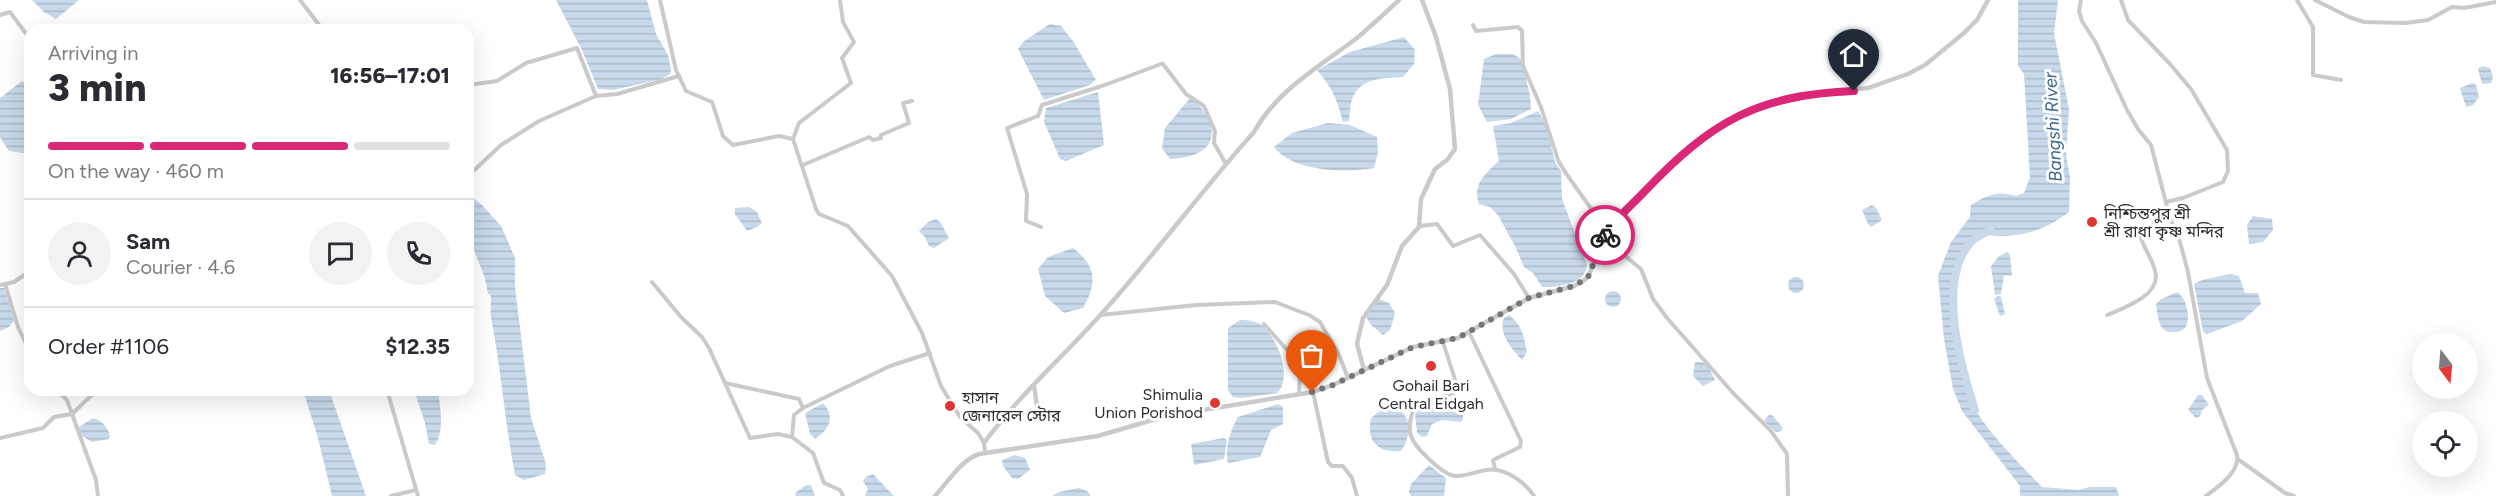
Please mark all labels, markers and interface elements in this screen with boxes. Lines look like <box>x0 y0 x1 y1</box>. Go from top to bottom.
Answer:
pin <box>1828 29 1879 91</box>
icon: home <box>1837 38 1870 71</box>
text: Arriving in <box>48 41 138 65</box>
text: 16:56–17:01 <box>330 62 450 89</box>
text: 3 min <box>48 64 146 111</box>
water label: Bangshi River <box>2039 71 2067 182</box>
text: On the way · 460 m <box>48 159 224 183</box>
place label: নিশ্চিন্তপুর শ্রী শ্রী রাধা কৃষ্ণ মন্দির <box>2103 204 2224 242</box>
courier <box>1575 205 1635 265</box>
marker: নিশ্চিন্তপুর শ্রী শ্রী রাধা কৃষ্ণ মন্দির <box>2085 215 2099 229</box>
icon: bike <box>1589 219 1622 252</box>
button: person <box>48 222 111 285</box>
button: chat <box>309 222 372 285</box>
button: phone <box>387 222 450 285</box>
text: Sam <box>126 228 170 255</box>
text: Courier · 4.6 <box>126 255 235 279</box>
pin <box>1286 330 1337 392</box>
text: Order #1106 <box>48 333 169 360</box>
text: $12.35 <box>385 333 450 360</box>
north arrow <box>2412 333 2478 399</box>
map controls <box>2412 333 2478 477</box>
icon: bag <box>1295 339 1328 372</box>
marker: Gohail Bari Central Eidgah <box>1424 359 1438 373</box>
place label: Gohail Bari Central Eidgah <box>1378 376 1484 413</box>
place label: Shimulia Union Porishod <box>1094 385 1203 422</box>
place label: হাসান জেনারেল স্টোর <box>961 388 1061 425</box>
marker: Shimulia Union Porishod <box>1208 396 1222 410</box>
marker: হাসান জেনারেল স্টোর <box>943 399 957 413</box>
button: locate <box>2412 411 2478 477</box>

